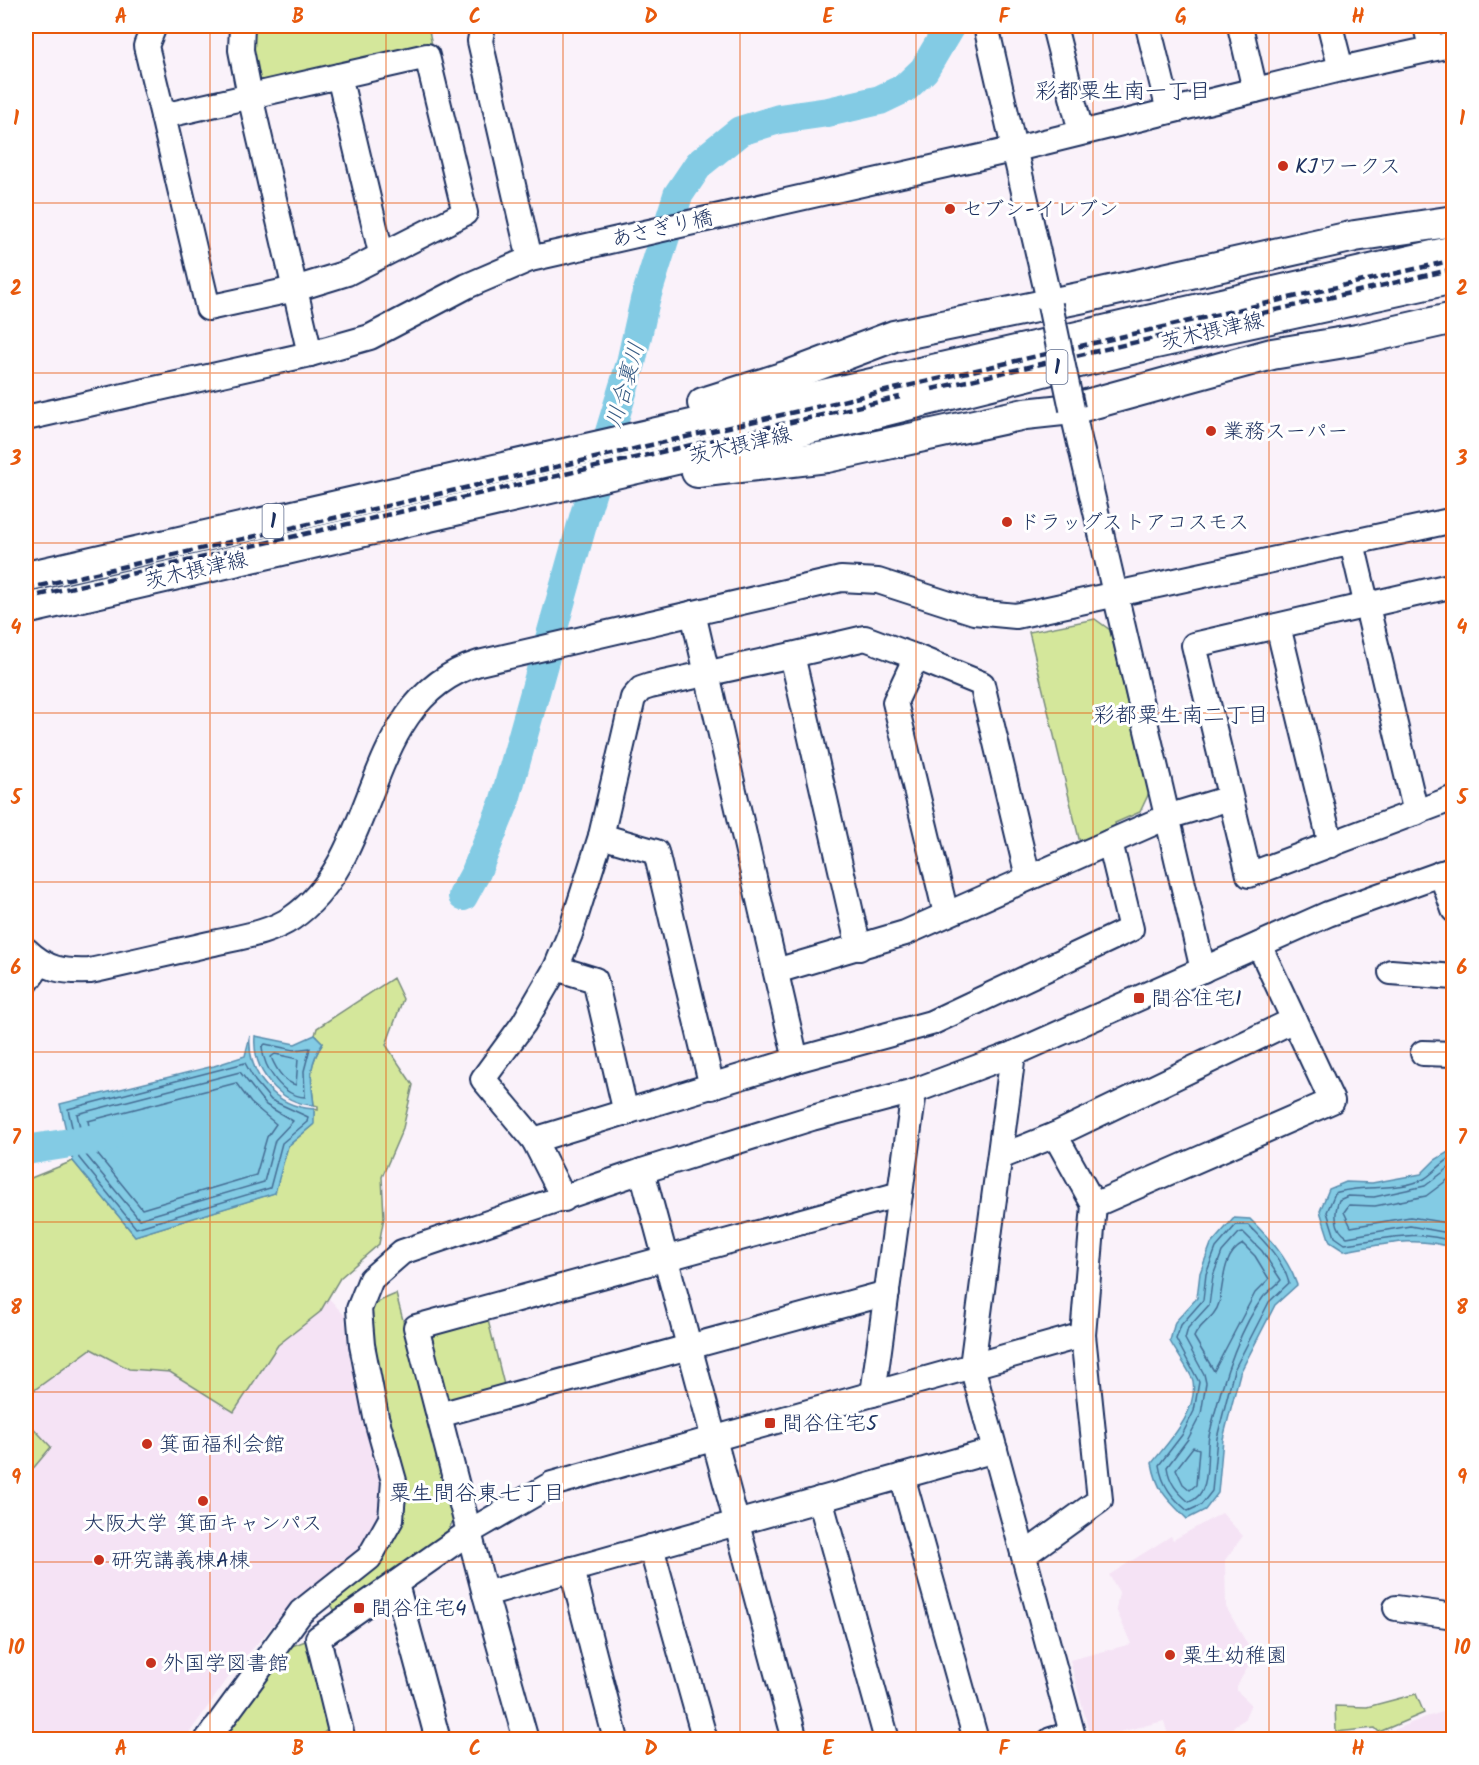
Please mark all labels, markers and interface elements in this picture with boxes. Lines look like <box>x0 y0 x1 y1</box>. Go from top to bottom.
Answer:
text: A <box>115 2 127 34</box>
text: B <box>292 2 304 34</box>
text: C <box>469 2 481 34</box>
text: D <box>644 2 658 34</box>
text: E <box>822 2 834 34</box>
text: F <box>999 2 1011 34</box>
text: G <box>1175 2 1187 34</box>
text: H <box>1351 2 1365 34</box>
district label: 彩都粟生南一丁目 <box>1035 75 1211 110</box>
text: 1 <box>13 104 19 136</box>
text: 1 <box>1459 104 1465 136</box>
place label: KJワークス <box>1295 151 1401 184</box>
marker: KJワークス <box>1276 159 1290 173</box>
place label: セブン-イレブン <box>962 194 1119 227</box>
street label: あさぎり橋 <box>608 202 717 257</box>
marker: セブン-イレブン <box>943 202 957 216</box>
text: 2 <box>10 274 22 306</box>
text: 2 <box>1456 274 1468 306</box>
street label: 茨木摂津線 <box>1157 305 1267 360</box>
water label: 川合裏川 <box>597 339 655 433</box>
road number: 1 <box>1046 350 1068 384</box>
place label: 業務スーパー <box>1223 416 1348 449</box>
street label: 茨木摂津線 <box>685 419 795 474</box>
marker: 業務スーパー <box>1204 424 1218 438</box>
text: 3 <box>10 444 22 476</box>
text: 3 <box>1456 444 1468 476</box>
road number: 1 <box>262 504 284 538</box>
place label: ドラッグストアコスモス <box>1019 507 1249 540</box>
marker: ドラッグストアコスモス <box>1000 515 1014 529</box>
street label: 茨木摂津線 <box>141 544 251 599</box>
text: 4 <box>11 613 22 645</box>
text: 4 <box>1457 613 1468 645</box>
district label: 彩都粟生南二丁目 <box>1093 699 1269 734</box>
text: 5 <box>10 783 23 815</box>
text: 5 <box>1456 783 1469 815</box>
text: 6 <box>11 953 22 985</box>
text: 6 <box>1457 953 1468 985</box>
place label: 間谷住宅1 <box>1151 983 1242 1016</box>
marker: 間谷住宅1 <box>1132 991 1146 1005</box>
text: 7 <box>11 1123 21 1155</box>
text: 7 <box>1457 1123 1467 1155</box>
text: 8 <box>10 1293 22 1325</box>
text: 8 <box>1456 1293 1468 1325</box>
place label: 間谷住宅5 <box>782 1408 879 1441</box>
marker: 間谷住宅5 <box>763 1416 777 1430</box>
place label: 箕面福利会館 <box>159 1429 285 1462</box>
marker: 箕面福利会館 <box>140 1437 154 1451</box>
text: 9 <box>11 1463 21 1495</box>
text: 9 <box>1457 1463 1467 1495</box>
district label: 粟生間谷東七丁目 <box>389 1477 565 1512</box>
marker: 大阪大学 箕面キャンパス <box>196 1494 210 1508</box>
place label: 大阪大学 箕面キャンパス <box>84 1508 322 1541</box>
place label: 研究講義棟A棟 <box>111 1545 250 1578</box>
marker: 研究講義棟A棟 <box>92 1553 106 1567</box>
place label: 間谷住宅4 <box>371 1593 467 1626</box>
marker: 間谷住宅4 <box>352 1601 366 1615</box>
text: 10 <box>8 1633 25 1665</box>
text: 10 <box>1454 1633 1471 1665</box>
place label: 粟生幼稚園 <box>1182 1640 1287 1673</box>
place label: 外国学図書館 <box>163 1648 289 1681</box>
marker: 粟生幼稚園 <box>1163 1648 1177 1662</box>
marker: 外国学図書館 <box>144 1656 158 1670</box>
text: A <box>115 1734 127 1765</box>
text: B <box>292 1734 304 1765</box>
text: C <box>469 1734 481 1765</box>
text: D <box>644 1734 658 1765</box>
text: E <box>822 1734 834 1765</box>
text: F <box>999 1734 1011 1765</box>
text: G <box>1175 1734 1187 1765</box>
text: H <box>1351 1734 1365 1765</box>

